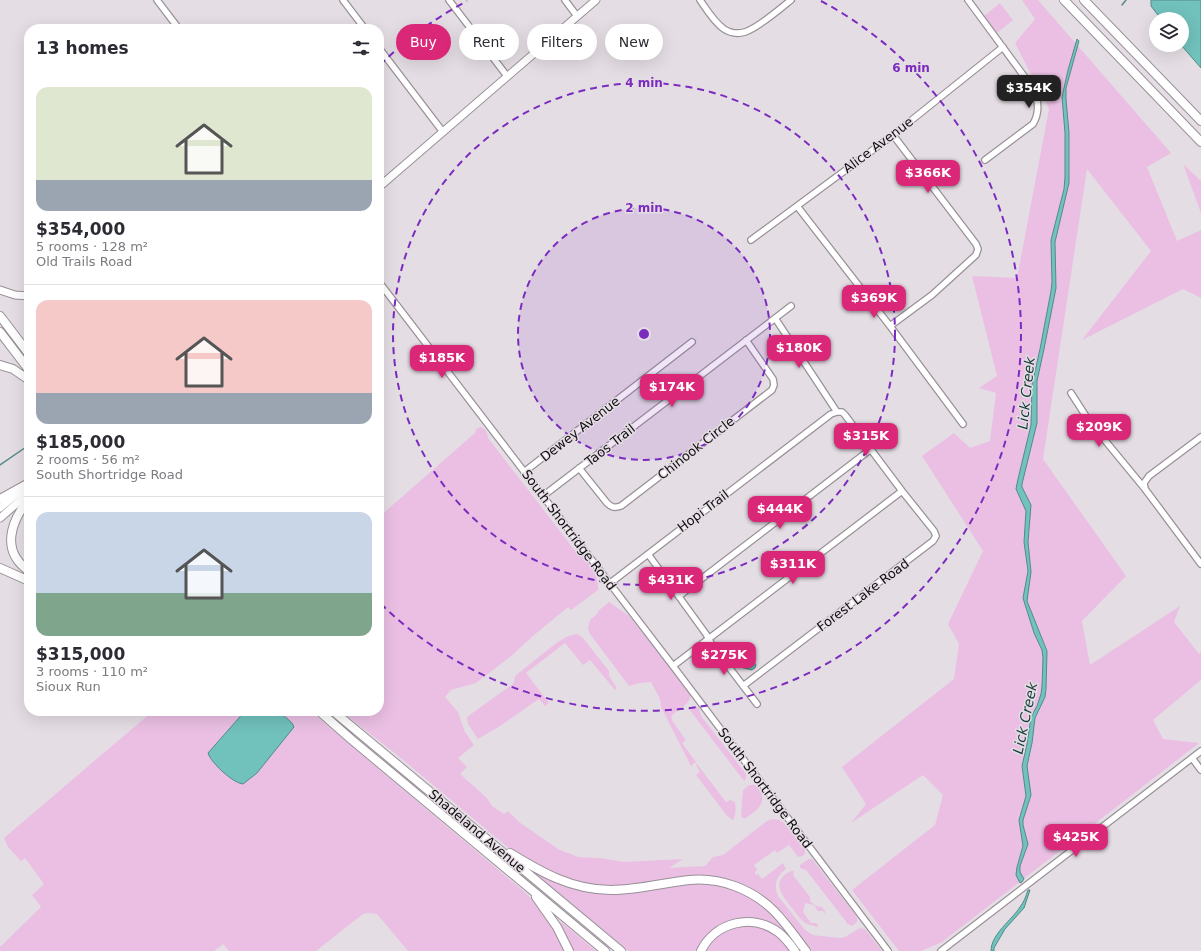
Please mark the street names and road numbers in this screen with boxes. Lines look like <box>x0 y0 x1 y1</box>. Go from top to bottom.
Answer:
street label: Alice Avenue <box>840 114 916 176</box>
street label: Dewey Avenue <box>537 393 623 465</box>
street label: Chinook Circle <box>655 413 737 483</box>
street label: Taos Trail <box>581 421 638 470</box>
street label: South Shortridge Road <box>519 467 619 593</box>
street label: Hopi Trail <box>674 487 732 535</box>
street label: Forest Lake Road <box>814 556 912 634</box>
street label: South Shortridge Road <box>715 725 815 851</box>
street label: Shadeland Avenue <box>426 786 528 876</box>

